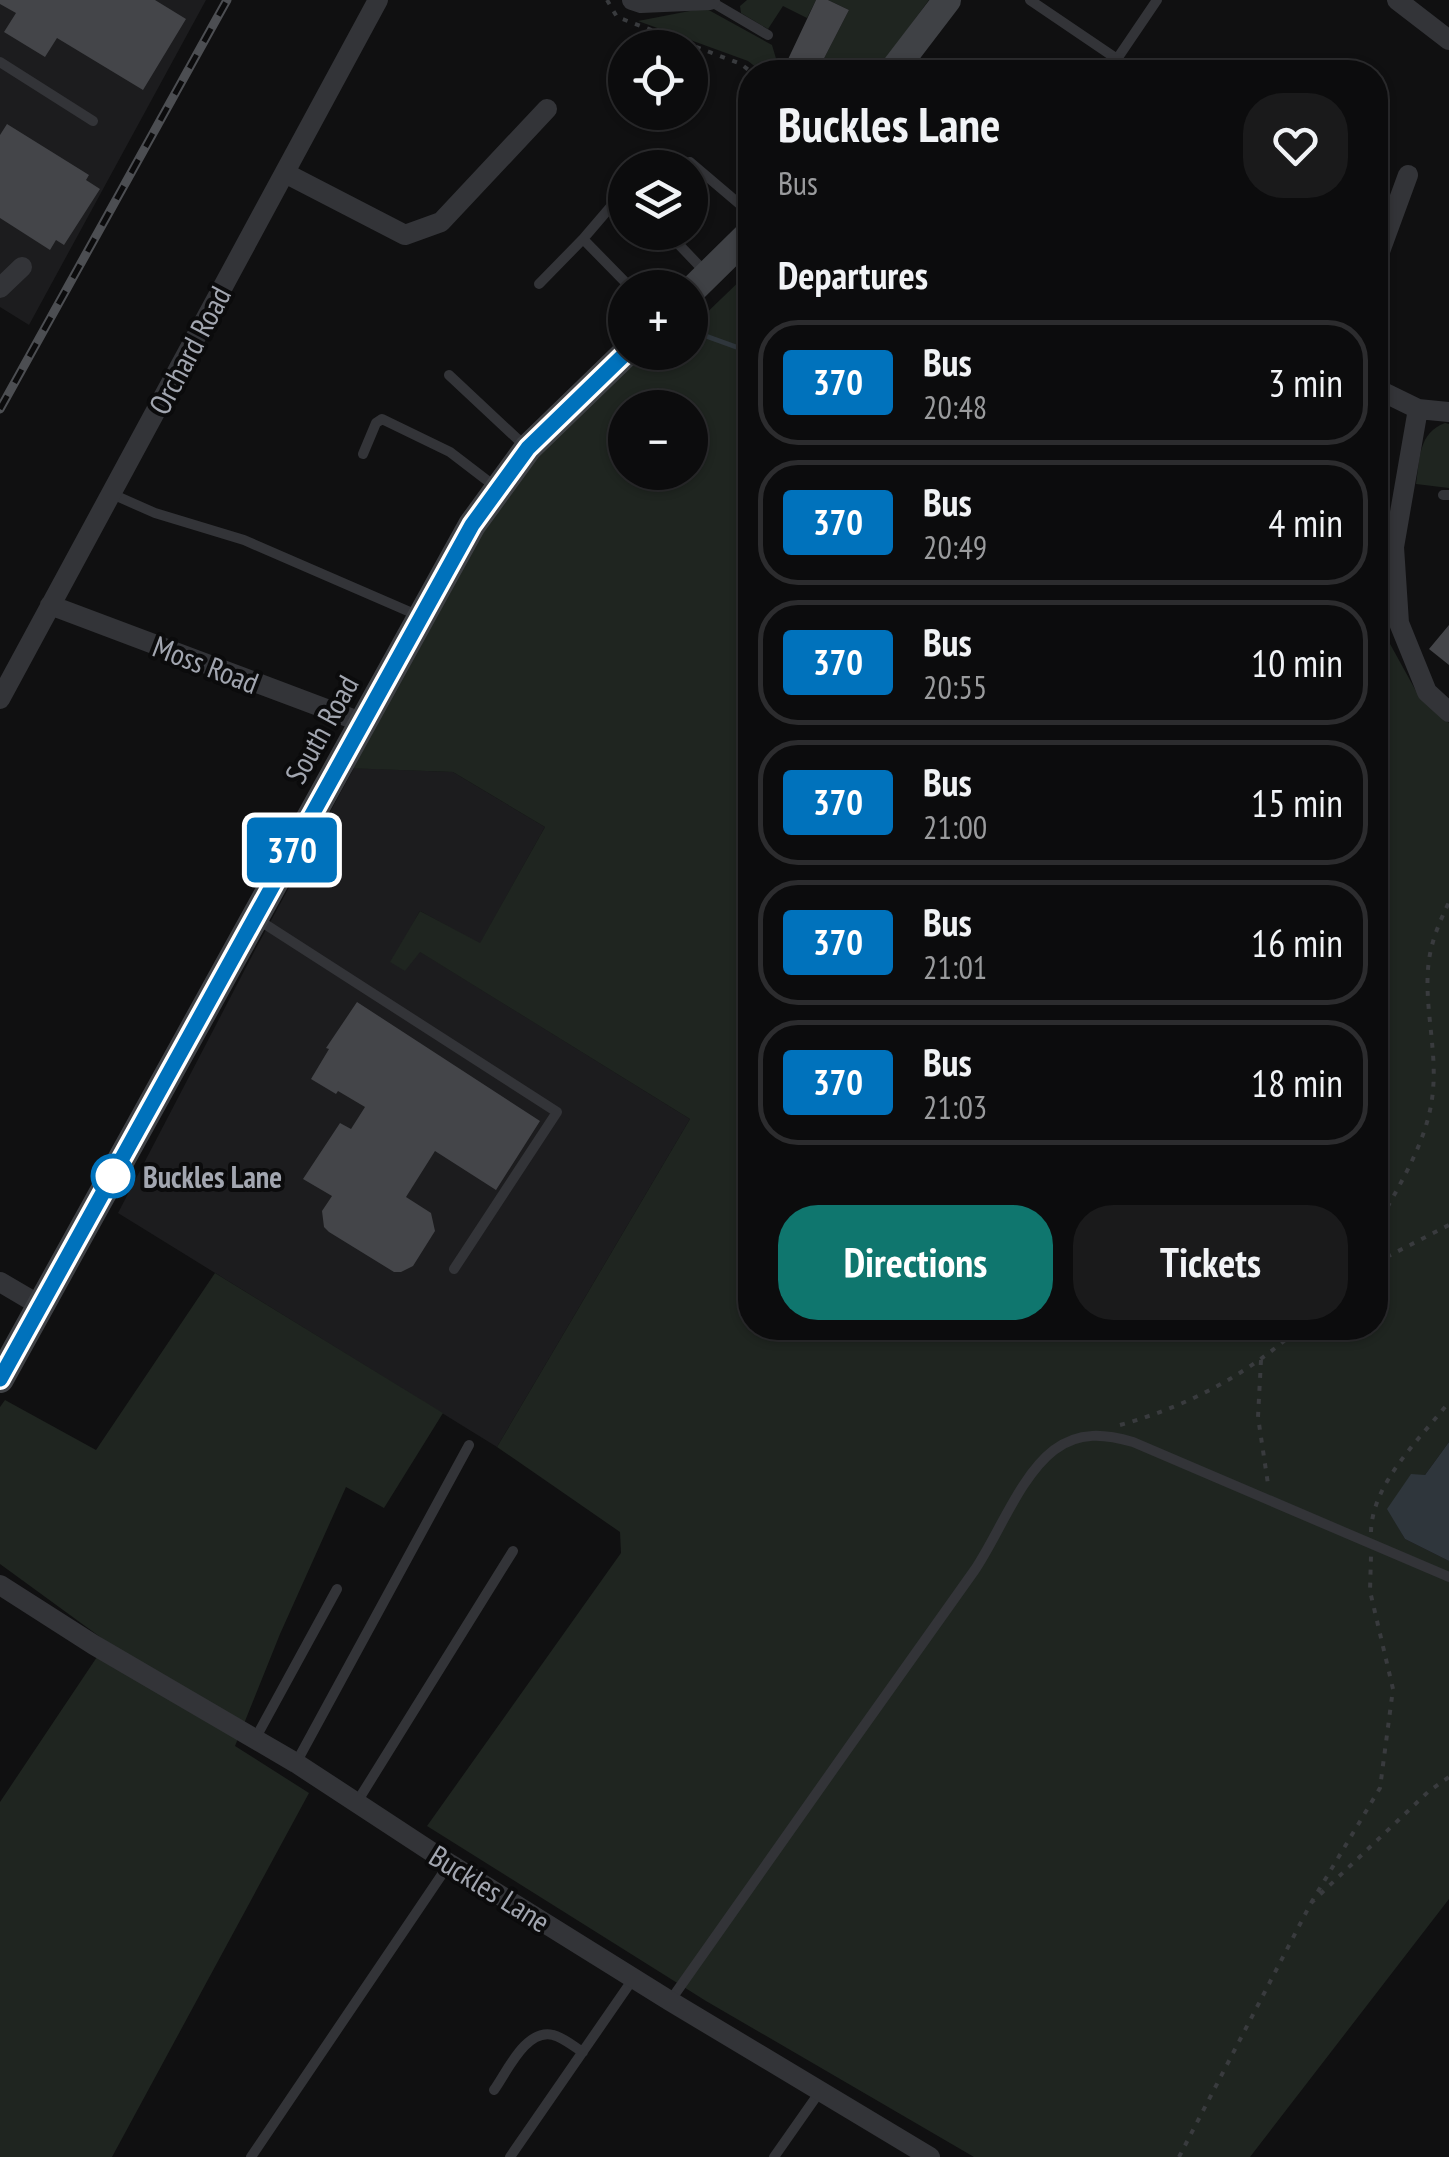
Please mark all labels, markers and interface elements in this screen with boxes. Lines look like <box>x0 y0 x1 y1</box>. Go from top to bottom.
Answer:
map controls <box>608 30 708 490</box>
button: locate <box>608 30 708 130</box>
text: Buckles Lane <box>778 93 1001 155</box>
button: heart <box>1243 93 1348 198</box>
button: layers <box>608 150 708 250</box>
text: Bus <box>778 162 818 204</box>
text: Departures <box>778 250 928 299</box>
button: + <box>608 270 708 370</box>
street label: Orchard Road <box>139 279 239 421</box>
text: Bus <box>923 337 972 386</box>
text: 3 min <box>1268 358 1343 407</box>
text: 370 <box>813 359 863 405</box>
text: 20:48 <box>923 386 987 428</box>
button: − <box>608 390 708 490</box>
text: Bus <box>923 477 972 526</box>
text: 4 min <box>1268 498 1343 547</box>
text: 370 <box>813 499 863 545</box>
text: 20:49 <box>923 526 987 568</box>
text: Bus <box>923 617 972 666</box>
street label: Moss Road <box>148 626 264 702</box>
text: 10 min <box>1251 638 1343 687</box>
text: 370 <box>813 639 863 685</box>
text: 20:55 <box>923 666 987 708</box>
street label: South Road <box>275 668 367 790</box>
text: Bus <box>923 757 972 806</box>
text: 15 min <box>1251 778 1343 827</box>
text: 370 <box>813 779 863 825</box>
text: 21:00 <box>923 806 987 848</box>
line badge: 370 <box>234 818 350 882</box>
text: 370 <box>267 827 317 873</box>
text: Bus <box>923 897 972 946</box>
text: 16 min <box>1251 918 1343 967</box>
text: 370 <box>813 919 863 965</box>
text: 21:01 <box>923 946 987 988</box>
text: Bus <box>923 1037 972 1086</box>
text: 18 min <box>1251 1058 1343 1107</box>
text: 370 <box>813 1059 863 1105</box>
text: 21:03 <box>923 1086 987 1128</box>
marker: Buckles Lane <box>92 1155 134 1197</box>
place label: Buckles Lane <box>143 1157 282 1196</box>
button: Directions <box>778 1205 1053 1320</box>
button: Tickets <box>1073 1205 1348 1320</box>
street label: Buckles Lane <box>422 1836 558 1940</box>

